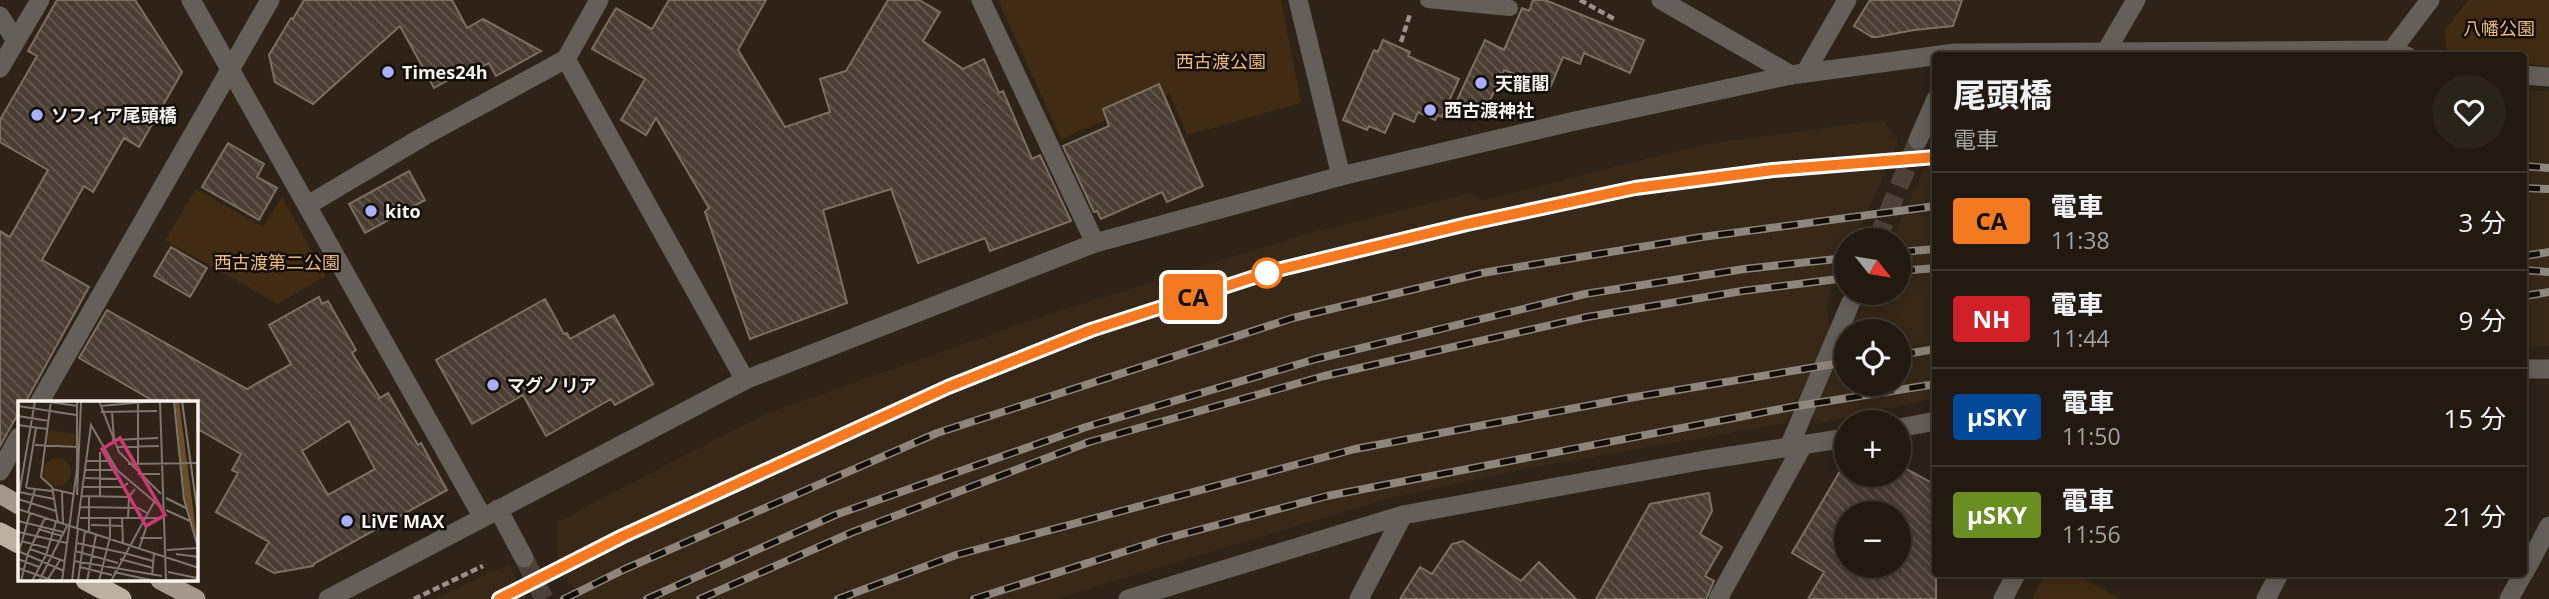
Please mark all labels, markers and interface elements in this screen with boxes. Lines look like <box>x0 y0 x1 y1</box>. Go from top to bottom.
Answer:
park label: 八幡公園 <box>2463 16 2535 40</box>
park label: 西古渡公園 <box>1176 49 1266 73</box>
place label: Times24h <box>402 60 488 84</box>
marker: Times24h <box>380 64 396 80</box>
place label: 天龍閣 <box>1495 71 1549 95</box>
text: 尾頭橋 <box>1953 72 2052 117</box>
marker: 天龍閣 <box>1473 75 1489 91</box>
button: heart <box>2432 75 2506 149</box>
place label: 西古渡神社 <box>1444 98 1534 122</box>
marker: 西古渡神社 <box>1422 102 1438 118</box>
place label: ソフィア尾頭橋 <box>51 103 177 127</box>
marker: ソフィア尾頭橋 <box>29 107 45 123</box>
text: 電車 <box>1953 123 1999 155</box>
text: 電車 <box>2051 188 2103 224</box>
place label: kito <box>385 199 421 223</box>
marker: kito <box>363 203 379 219</box>
text: CA <box>1976 204 2007 237</box>
text: 3 分 <box>2458 204 2506 240</box>
text: 11:38 <box>2051 224 2110 256</box>
north arrow <box>1834 228 1911 304</box>
map controls <box>1834 228 1911 578</box>
park label: 西古渡第二公園 <box>214 250 340 274</box>
unlabelled marker <box>1252 258 1282 288</box>
line badge: CA <box>1162 274 1224 320</box>
text: CA <box>1177 280 1209 313</box>
text: 電車 <box>2051 286 2103 322</box>
text: NH <box>1973 302 2010 335</box>
text: 9 分 <box>2458 302 2506 338</box>
button: locate <box>1834 319 1911 396</box>
text: 11:44 <box>2051 322 2110 354</box>
place label: マグノリア <box>507 373 597 397</box>
marker: マグノリア <box>485 377 501 393</box>
text: 電車 <box>2062 384 2114 420</box>
text: μSKY <box>1967 400 2027 433</box>
text: 15 分 <box>2444 400 2506 436</box>
inset map <box>18 401 198 582</box>
button: + <box>1834 410 1911 487</box>
text: 11:50 <box>2062 420 2121 452</box>
text: 電車 <box>2062 482 2114 518</box>
text: μSKY <box>1967 498 2027 531</box>
text: 21 分 <box>2444 498 2506 534</box>
button: − <box>1834 501 1911 578</box>
place label: LiVE MAX <box>361 509 445 533</box>
marker: LiVE MAX <box>339 513 355 529</box>
text: 11:56 <box>2062 518 2121 550</box>

